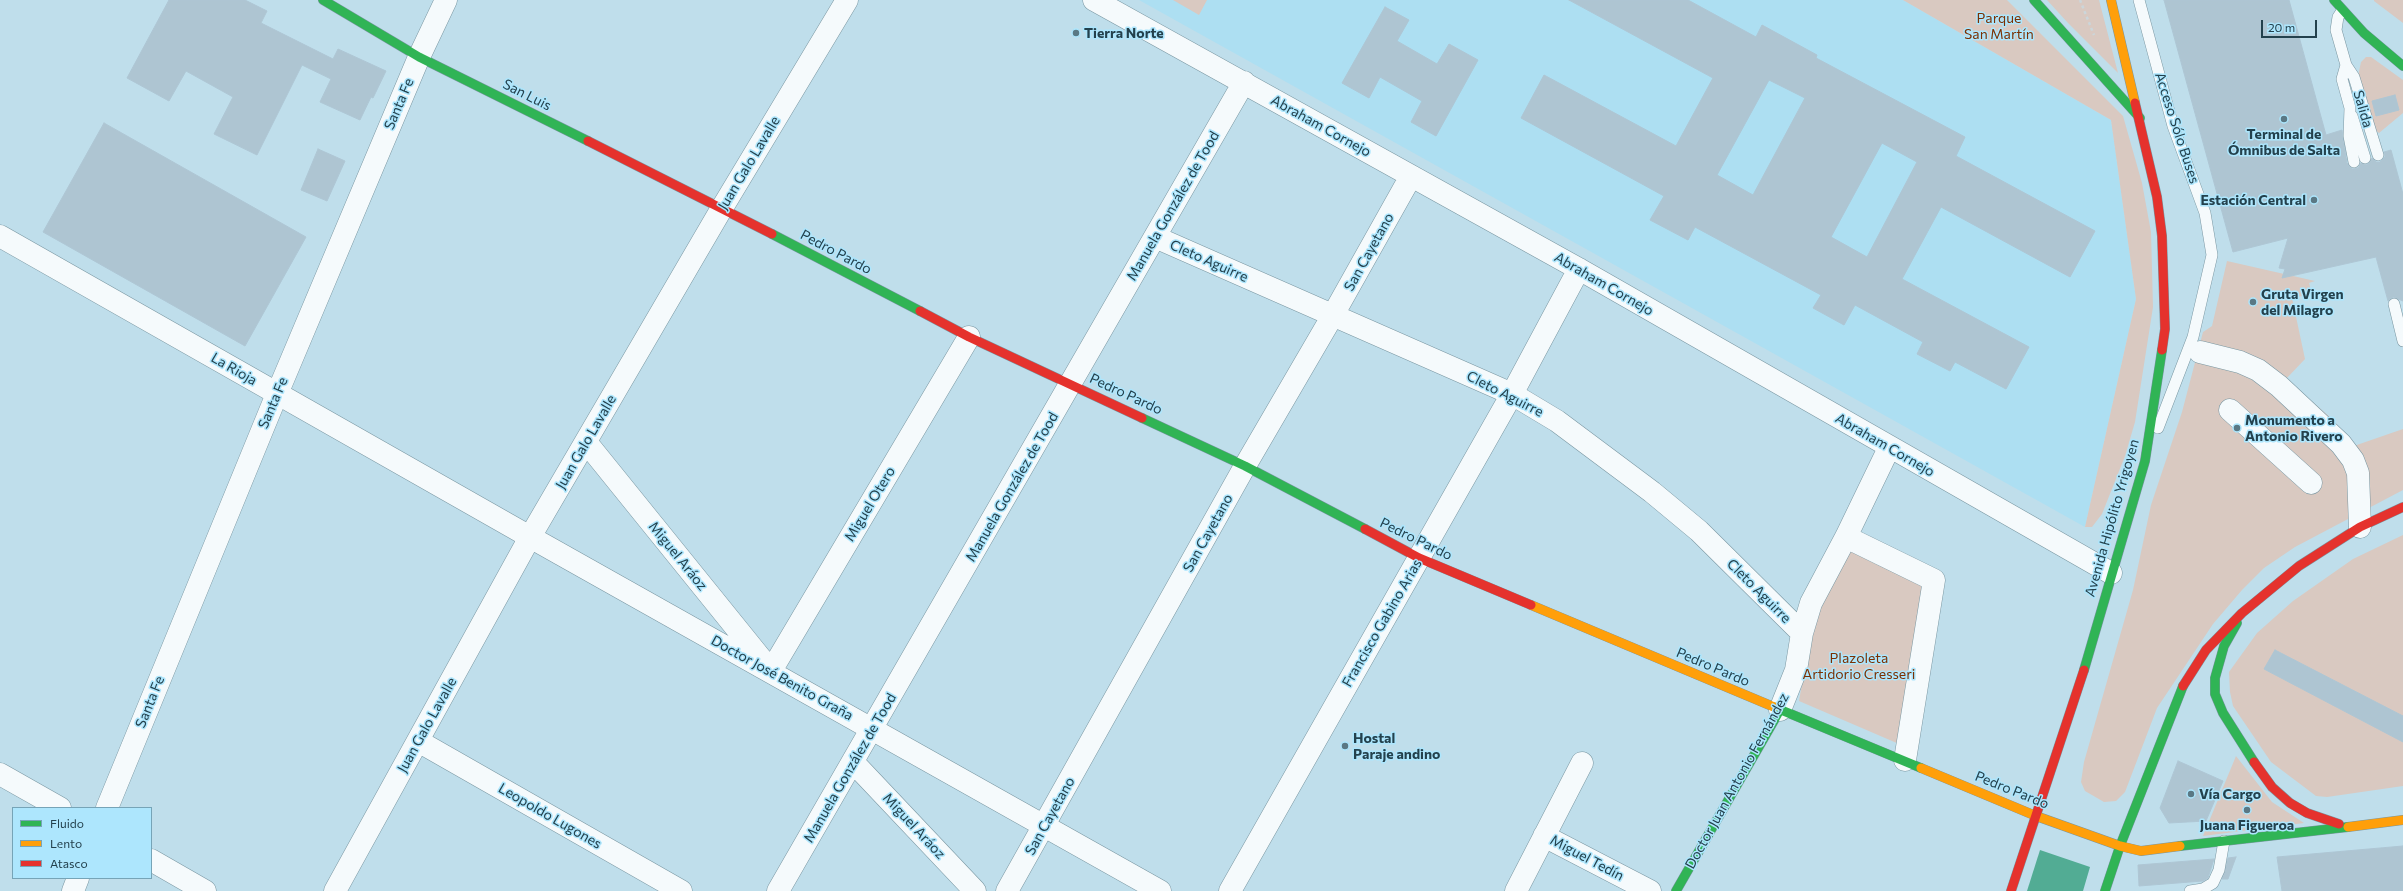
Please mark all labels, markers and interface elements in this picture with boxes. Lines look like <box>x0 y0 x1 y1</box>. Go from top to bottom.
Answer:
park label: Parque San Martín <box>1964 10 2034 42</box>
scale bar <box>2263 12 2319 38</box>
text: 20 m <box>2268 20 2295 34</box>
place label: Tierra Norte <box>1084 25 1164 41</box>
marker: Tierra Norte <box>1071 28 1081 38</box>
street label: Acceso Sólo Buses <box>2151 70 2203 186</box>
street label: Santa Fe <box>381 76 417 132</box>
street label: San Luis <box>500 76 554 114</box>
street label: Salida <box>2350 88 2376 130</box>
street label: Abraham Cornejo <box>1268 92 1374 160</box>
street label: Juan Galo Lavalle <box>714 113 784 213</box>
marker: Terminal de Ómnibus de Salta <box>2279 114 2289 124</box>
place label: Terminal de Ómnibus de Salta <box>2228 126 2340 158</box>
street label: Manuela González de Tood <box>1123 128 1223 284</box>
place label: Estación Central <box>2200 192 2306 208</box>
marker: Estación Central <box>2309 195 2319 205</box>
street label: San Cayetano <box>1341 210 1397 294</box>
street label: Pedro Pardo <box>797 226 875 278</box>
street label: Cleto Aguirre <box>1167 236 1251 286</box>
street label: Abraham Cornejo <box>1551 249 1657 319</box>
place label: Gruta Virgen del Milagro <box>2261 286 2344 318</box>
marker: Gruta Virgen del Milagro <box>2248 297 2258 307</box>
street label: La Rioja <box>208 349 260 389</box>
street label: Cleto Aguirre <box>1464 367 1546 421</box>
street label: Pedro Pardo <box>1087 370 1165 418</box>
street label: Santa Fe <box>255 375 291 431</box>
street label: Juan Galo Lavalle <box>552 392 620 492</box>
street label: Manuela González de Tood <box>962 409 1062 565</box>
street label: Abraham Cornejo <box>1832 410 1938 480</box>
place label: Monumento a Antonio Rivero <box>2245 412 2343 444</box>
marker: Monumento a Antonio Rivero <box>2232 423 2242 433</box>
street label: Avenida Hipólito Yrigoyen <box>2081 437 2143 599</box>
street label: Miguel Otero <box>841 464 899 544</box>
street label: San Cayetano <box>1180 491 1236 575</box>
street label: Pedro Pardo <box>1377 514 1455 564</box>
street label: Miguel Aráoz <box>645 518 711 594</box>
street label: Cleto Aguirre <box>1723 555 1795 627</box>
street label: Francisco Gabino Arias <box>1339 556 1425 690</box>
street label: Doctor José Benito Graña <box>708 632 856 724</box>
street label: Pedro Pardo <box>1674 644 1752 690</box>
park label: Plazoleta Artidorio Cresseri <box>1803 650 1915 682</box>
street label: Santa Fe <box>132 674 168 730</box>
street label: Juan Galo Lavalle <box>394 675 460 775</box>
street label: Manuela González de Tood <box>800 690 900 846</box>
street label: Doctor Juan Antonio Fernández <box>1682 690 1792 872</box>
place label: Hostal Paraje andino <box>1353 730 1440 762</box>
marker: Hostal Paraje andino <box>1340 741 1350 751</box>
street label: Pedro Pardo <box>1973 768 2051 812</box>
street label: San Cayetano <box>1022 774 1078 858</box>
street label: Leopoldo Lugones <box>495 780 605 852</box>
place label: Vía Cargo <box>2199 786 2261 802</box>
marker: Vía Cargo <box>2186 789 2196 799</box>
street label: Miguel Aráoz <box>879 790 949 862</box>
marker: Juana Figueroa <box>2242 805 2252 815</box>
legend <box>12 807 152 879</box>
text: Fluido <box>50 816 84 830</box>
place label: Juana Figueroa <box>2200 817 2294 833</box>
street label: Miguel Tedín <box>1547 832 1627 884</box>
text: Lento <box>50 836 82 850</box>
text: Atasco <box>50 856 88 870</box>

